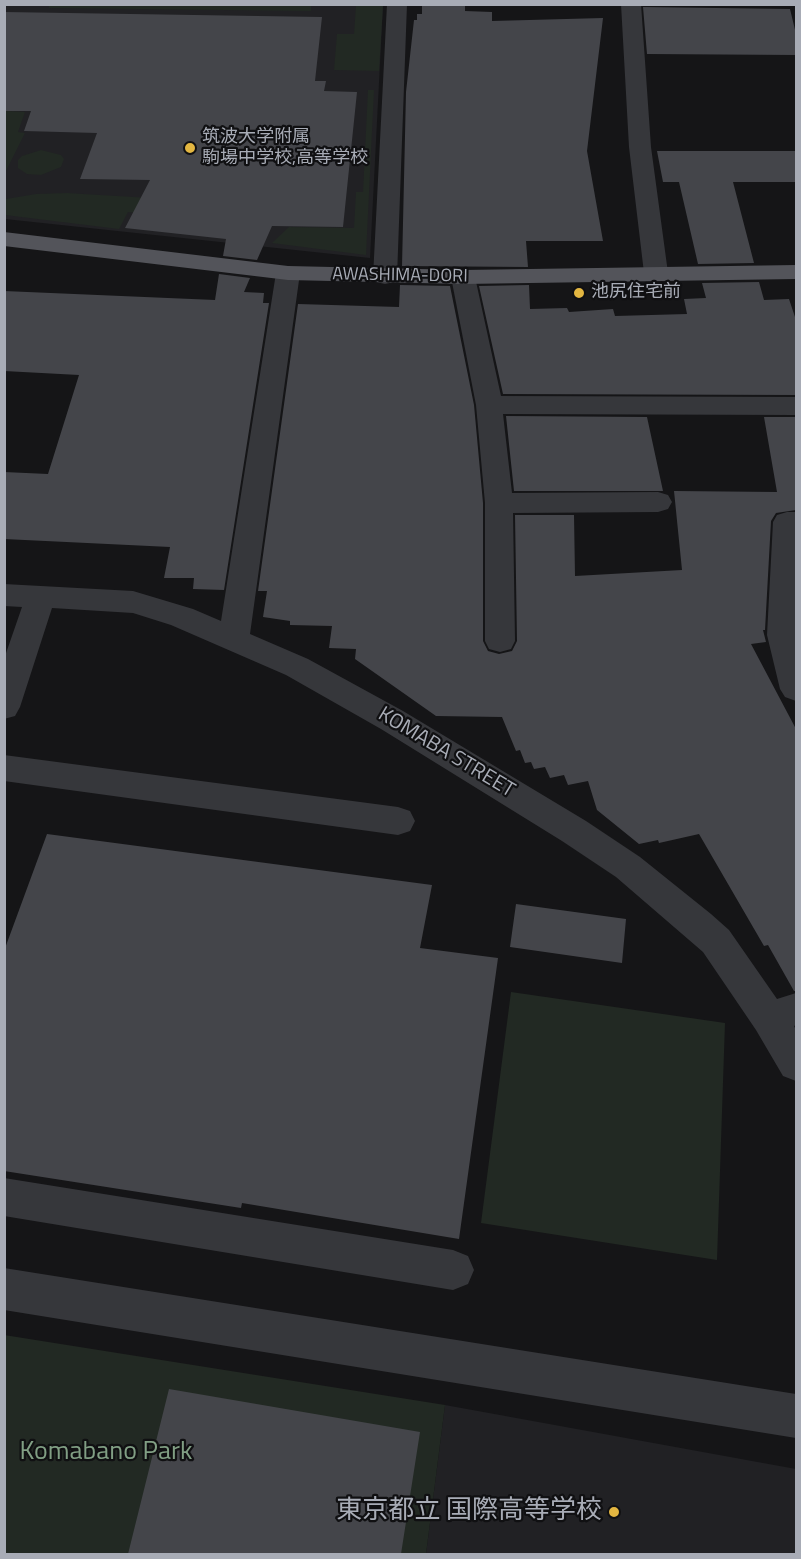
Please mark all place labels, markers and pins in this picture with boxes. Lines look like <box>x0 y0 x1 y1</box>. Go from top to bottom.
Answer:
place label: 筑波大学附属 駒場中学校,高等学校 <box>202 127 368 170</box>
marker: 筑波大学附属 駒場中学校,高等学校 <box>183 141 197 155</box>
place label: 池尻住宅前 <box>591 282 681 304</box>
marker: 池尻住宅前 <box>572 286 586 300</box>
place label: 東京都立 国際高等学校 <box>336 1496 602 1528</box>
marker: 東京都立 国際高等学校 <box>607 1505 621 1519</box>

